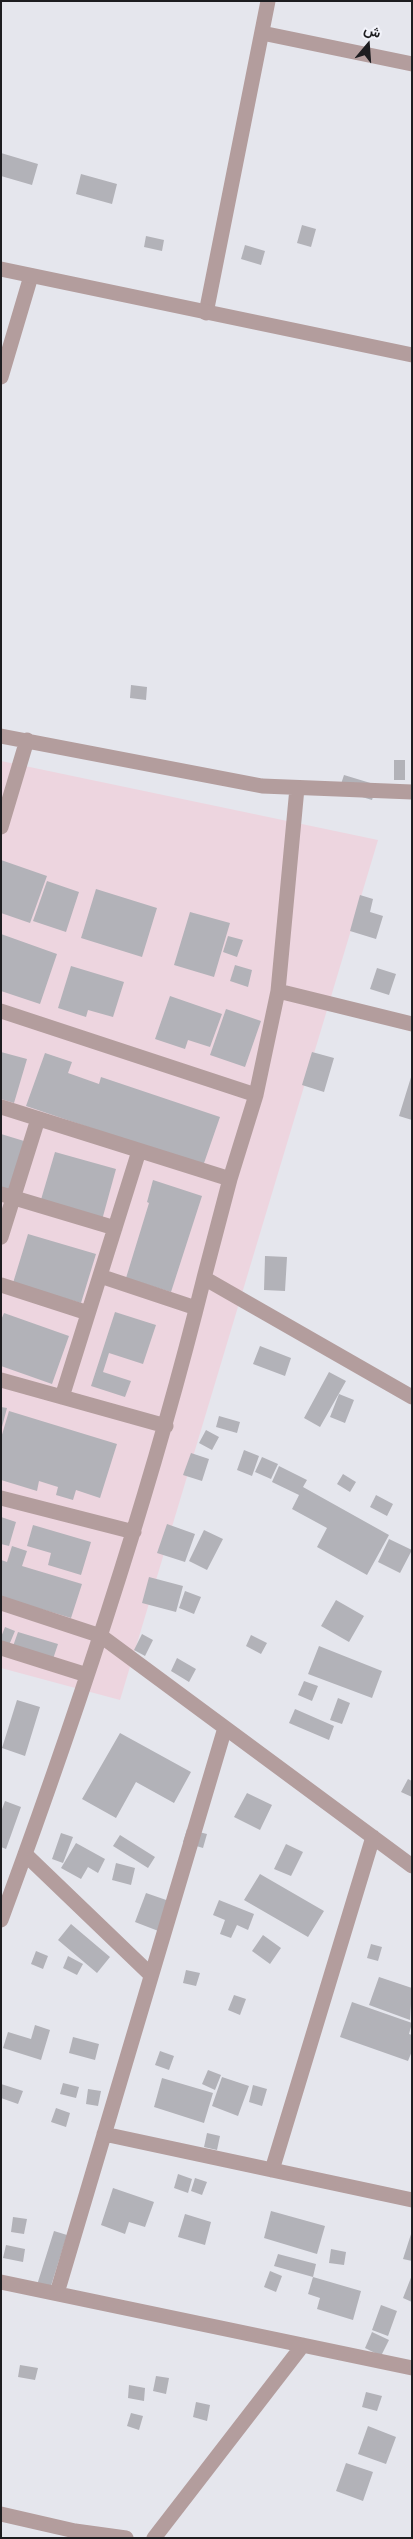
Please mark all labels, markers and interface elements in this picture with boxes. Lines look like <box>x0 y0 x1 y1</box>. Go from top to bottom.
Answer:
north arrow <box>343 20 393 70</box>
text: ش <box>362 21 383 41</box>

